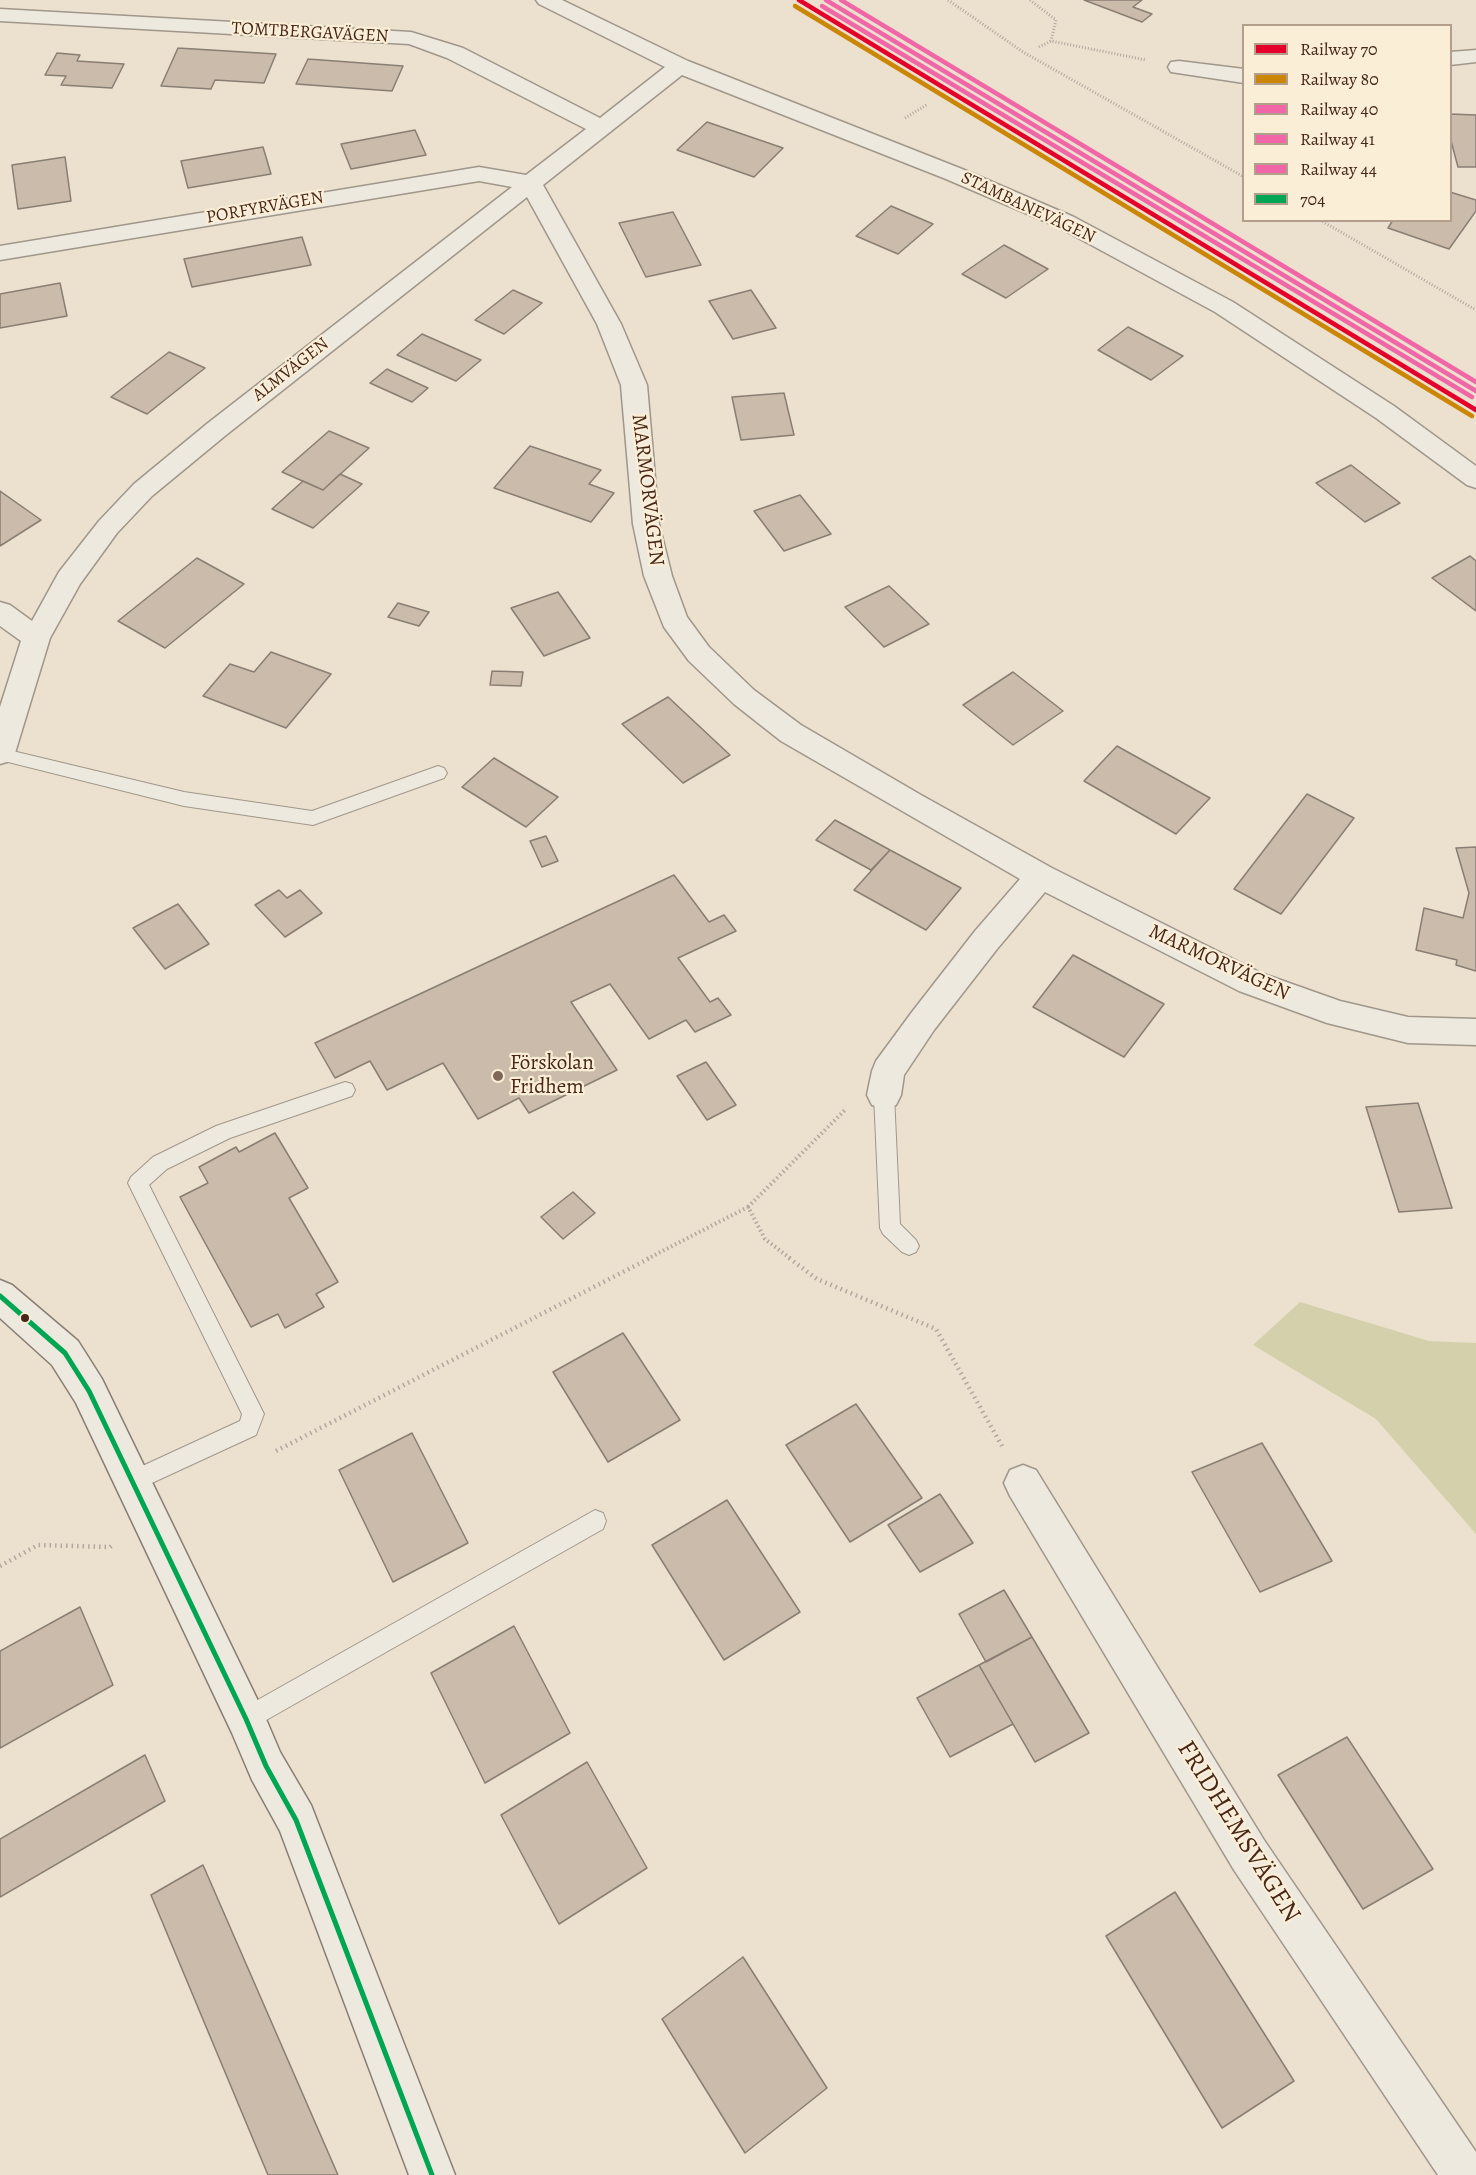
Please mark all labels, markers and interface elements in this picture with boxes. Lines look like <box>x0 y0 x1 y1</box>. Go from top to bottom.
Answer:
street label: TOMTBERGAVÄGEN <box>231 18 389 48</box>
legend <box>1242 24 1452 222</box>
text: Railway 70 <box>1300 37 1378 61</box>
text: Railway 80 <box>1300 67 1379 91</box>
text: Railway 40 <box>1300 97 1378 121</box>
text: Railway 41 <box>1300 127 1375 151</box>
text: Railway 44 <box>1300 157 1377 181</box>
street label: STAMBANEVÄGEN <box>957 167 1099 249</box>
street label: PORFYRVÄGEN <box>205 187 325 229</box>
text: 704 <box>1300 187 1325 211</box>
street label: ALMVÄGEN <box>249 334 333 406</box>
street label: MARMORVÄGEN <box>625 413 669 567</box>
street label: MARMORVÄGEN <box>1144 919 1294 1007</box>
place label: Förskolan Fridhem <box>510 1051 594 1101</box>
marker: Förskolan Fridhem <box>491 1069 505 1083</box>
unlabelled marker <box>19 1312 31 1324</box>
street label: FRIDHEMSVÄGEN <box>1169 1735 1307 1929</box>

